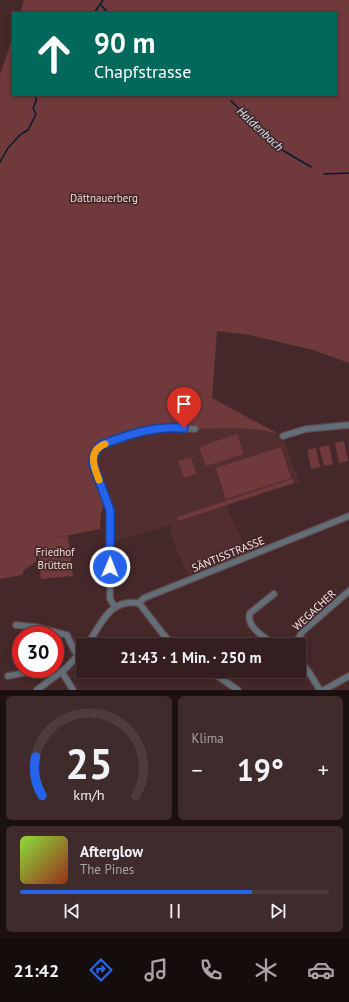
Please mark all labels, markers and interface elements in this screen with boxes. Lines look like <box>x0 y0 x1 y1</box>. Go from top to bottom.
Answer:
text: 90 m <box>94 24 155 61</box>
icon: ahead <box>28 28 80 80</box>
text: Chapfstrasse <box>94 60 191 83</box>
water label: Haldenbach <box>234 103 287 154</box>
park label: Dättnauerberg <box>70 191 138 205</box>
pin <box>167 387 201 428</box>
icon: arrive <box>173 393 195 415</box>
street label: SÄNTISSTRASSE <box>190 533 266 575</box>
park label: Friedhof Brütten <box>35 545 75 572</box>
position arrow <box>89 546 131 588</box>
street label: WEGACHER <box>289 586 339 634</box>
speed limit sign: 30 <box>12 626 64 678</box>
text: 21:43 · 1 Min. · 250 m <box>120 648 262 667</box>
text: Klima <box>192 730 224 747</box>
text: 25 <box>65 737 112 790</box>
text: 19° <box>237 750 284 789</box>
text: − <box>192 756 203 784</box>
text: + <box>318 756 329 784</box>
text: km/h <box>73 785 104 804</box>
text: Afterglow <box>80 842 143 861</box>
text: The Pines <box>80 861 134 878</box>
icon: previous <box>61 900 83 922</box>
icon: pause <box>164 900 186 922</box>
icon: next <box>267 900 289 922</box>
icon: directions <box>87 956 115 984</box>
icon: music <box>142 956 170 984</box>
icon: phone <box>197 956 225 984</box>
icon: climate <box>252 956 280 984</box>
icon: car <box>307 956 335 984</box>
text: 21:42 <box>14 959 59 982</box>

